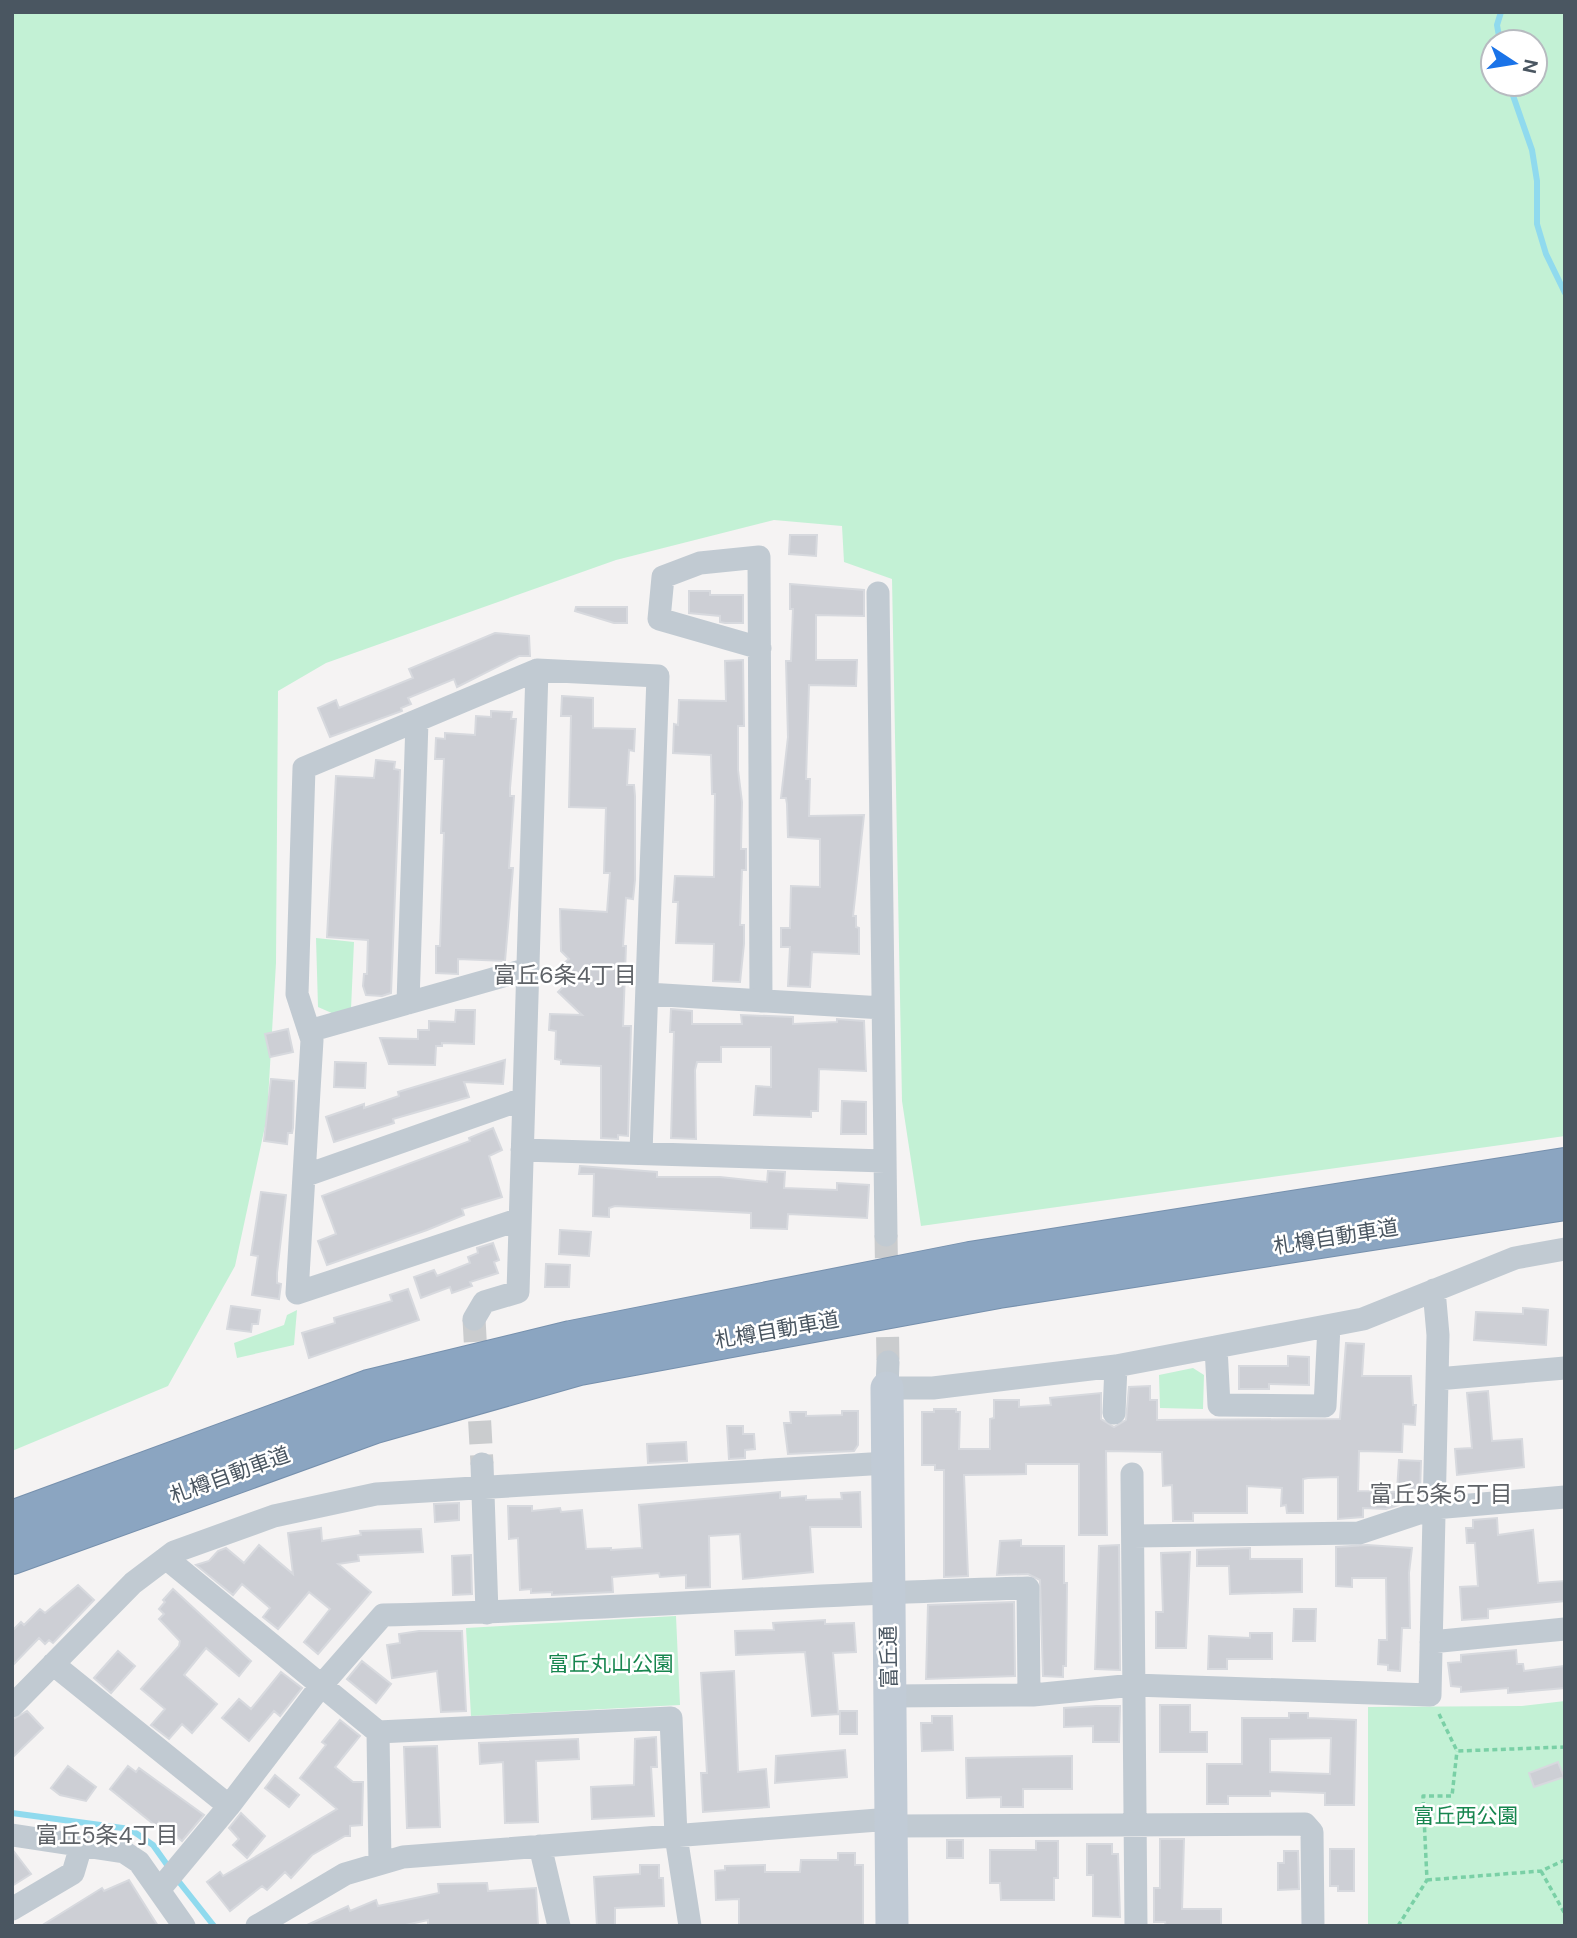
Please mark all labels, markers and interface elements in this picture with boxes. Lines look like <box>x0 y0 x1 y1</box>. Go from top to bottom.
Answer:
north arrow <box>1479 28 1549 98</box>
text: N <box>1516 57 1544 76</box>
district label: 富丘6条4丁目 <box>493 960 637 990</box>
street label: 札樽自動車道 <box>1272 1213 1400 1261</box>
street label: 札樽自動車道 <box>713 1305 841 1355</box>
street label: 札樽自動車道 <box>166 1440 294 1510</box>
district label: 富丘5条5丁目 <box>1369 1479 1513 1509</box>
street label: 富丘通 <box>874 1625 904 1689</box>
park label: 富丘丸山公園 <box>548 1650 674 1678</box>
park label: 富丘西公園 <box>1414 1802 1519 1830</box>
district label: 富丘5条4丁目 <box>36 1820 179 1850</box>

